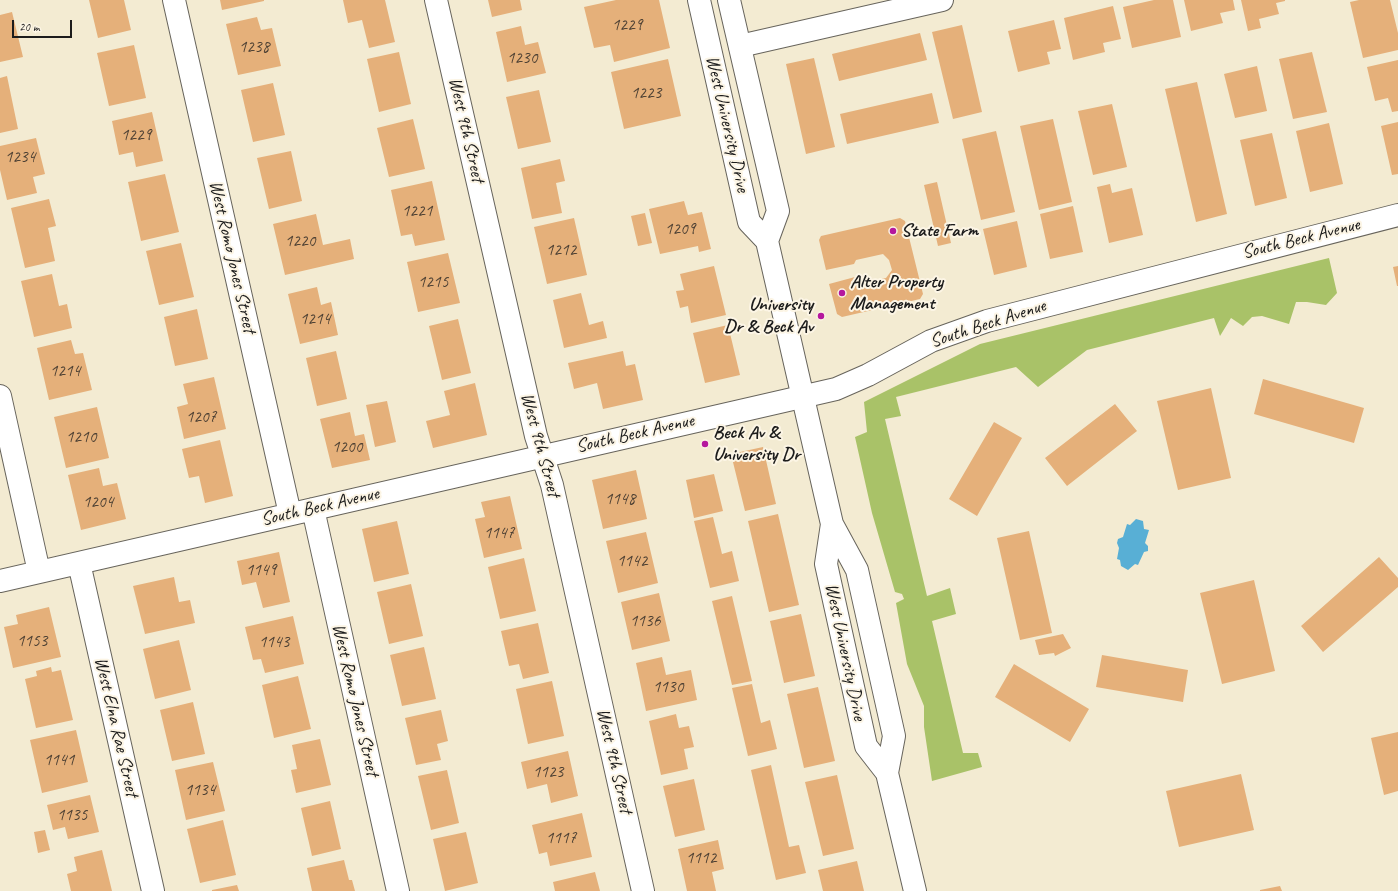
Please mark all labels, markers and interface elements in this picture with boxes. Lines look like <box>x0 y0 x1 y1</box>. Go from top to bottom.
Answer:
scale bar <box>14 12 74 38</box>
house number: 1229 <box>612 16 642 36</box>
text: 20 m <box>19 19 39 35</box>
house number: 1238 <box>239 38 269 58</box>
house number: 1230 <box>507 49 537 69</box>
street label: West University Drive <box>700 53 754 195</box>
street label: West 9th Street <box>443 75 489 185</box>
house number: 1223 <box>631 84 661 104</box>
house number: 1229 <box>121 126 151 146</box>
house number: 1234 <box>5 148 35 168</box>
street label: West Romo Jones Street <box>203 179 261 335</box>
house number: 1221 <box>402 202 432 222</box>
street label: South Beck Avenue <box>1240 213 1362 265</box>
house number: 1209 <box>665 220 695 240</box>
place label: State Farm <box>901 220 978 242</box>
marker: State Farm <box>888 226 898 236</box>
house number: 1220 <box>285 232 315 252</box>
house number: 1212 <box>546 241 576 261</box>
place label: Alter Property Management <box>850 271 943 315</box>
house number: 1215 <box>418 273 448 293</box>
marker: Alter Property Management <box>837 288 847 298</box>
place label: University Dr & Beck Av <box>724 294 813 338</box>
street label: South Beck Avenue <box>927 295 1049 353</box>
house number: 1214 <box>300 310 330 330</box>
marker: University Dr & Beck Av <box>816 311 826 321</box>
house number: 1214 <box>50 362 80 382</box>
street label: West 9th Street <box>515 390 565 500</box>
house number: 1207 <box>186 408 216 428</box>
street label: South Beck Avenue <box>574 409 696 459</box>
place label: Beck Av & University Dr <box>713 422 800 466</box>
house number: 1210 <box>66 428 96 448</box>
house number: 1200 <box>332 438 362 458</box>
marker: Beck Av & University Dr <box>700 439 710 449</box>
street label: South Beck Avenue <box>259 482 381 532</box>
house number: 1148 <box>605 490 635 510</box>
house number: 1204 <box>83 493 113 513</box>
house number: 1147 <box>484 524 514 544</box>
house number: 1142 <box>617 552 647 572</box>
house number: 1149 <box>246 561 276 581</box>
street label: West University Drive <box>819 581 871 723</box>
house number: 1136 <box>630 612 660 632</box>
street label: West Romo Jones Street <box>326 622 384 778</box>
house number: 1153 <box>17 632 47 652</box>
house number: 1143 <box>259 633 289 653</box>
street label: West Elna Rae Street <box>89 655 143 799</box>
house number: 1130 <box>653 678 683 698</box>
street label: West 9th Street <box>591 706 637 816</box>
house number: 1141 <box>44 751 74 771</box>
house number: 1123 <box>533 763 563 783</box>
house number: 1134 <box>185 781 215 801</box>
house number: 1135 <box>57 806 87 826</box>
house number: 1117 <box>546 829 576 849</box>
house number: 1112 <box>686 849 716 869</box>

